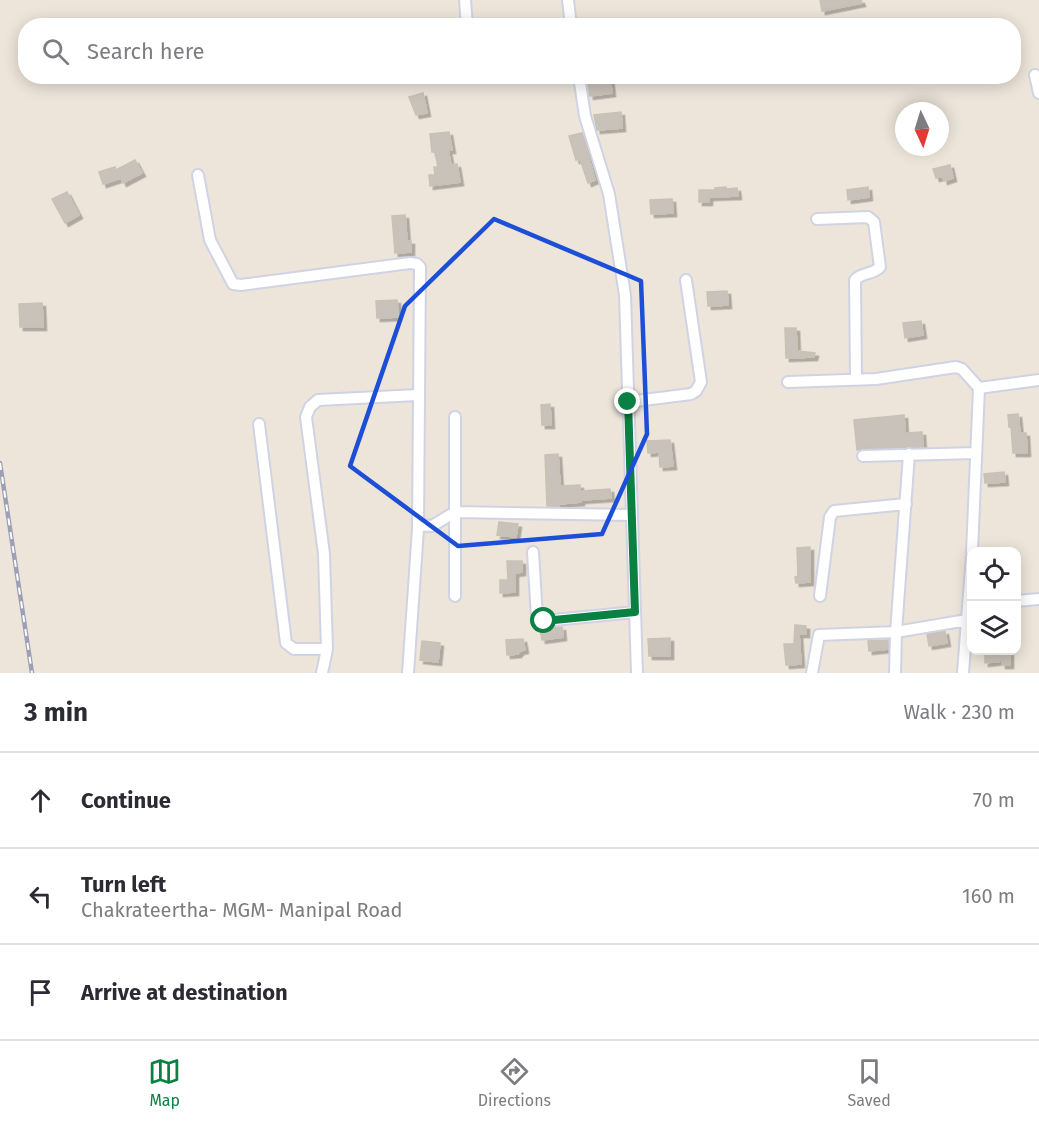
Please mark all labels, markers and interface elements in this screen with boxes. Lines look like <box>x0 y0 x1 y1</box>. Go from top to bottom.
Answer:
search box <box>18 18 1021 84</box>
icon: search <box>39 35 72 68</box>
text: Search here <box>87 38 205 65</box>
north arrow <box>895 102 949 156</box>
route end <box>614 388 640 414</box>
map controls <box>967 547 1021 655</box>
button: locate <box>967 547 1021 601</box>
button: layers <box>967 601 1021 655</box>
route start <box>530 607 556 633</box>
text: 3 min <box>24 697 88 728</box>
text: Walk · 230 m <box>904 700 1015 724</box>
icon: ahead <box>24 784 57 817</box>
text: Continue <box>81 787 171 814</box>
text: 70 m <box>973 788 1015 812</box>
text: Turn left <box>81 871 166 898</box>
icon: left <box>24 880 57 913</box>
text: 160 m <box>962 884 1015 908</box>
text: Chakrateertha- MGM- Manipal Road <box>81 898 403 922</box>
icon: arrive <box>24 976 57 1009</box>
text: Arrive at destination <box>81 979 288 1006</box>
tab: Map <box>148 1055 181 1110</box>
tab: Directions <box>478 1055 551 1110</box>
tab: Saved <box>847 1055 891 1110</box>

